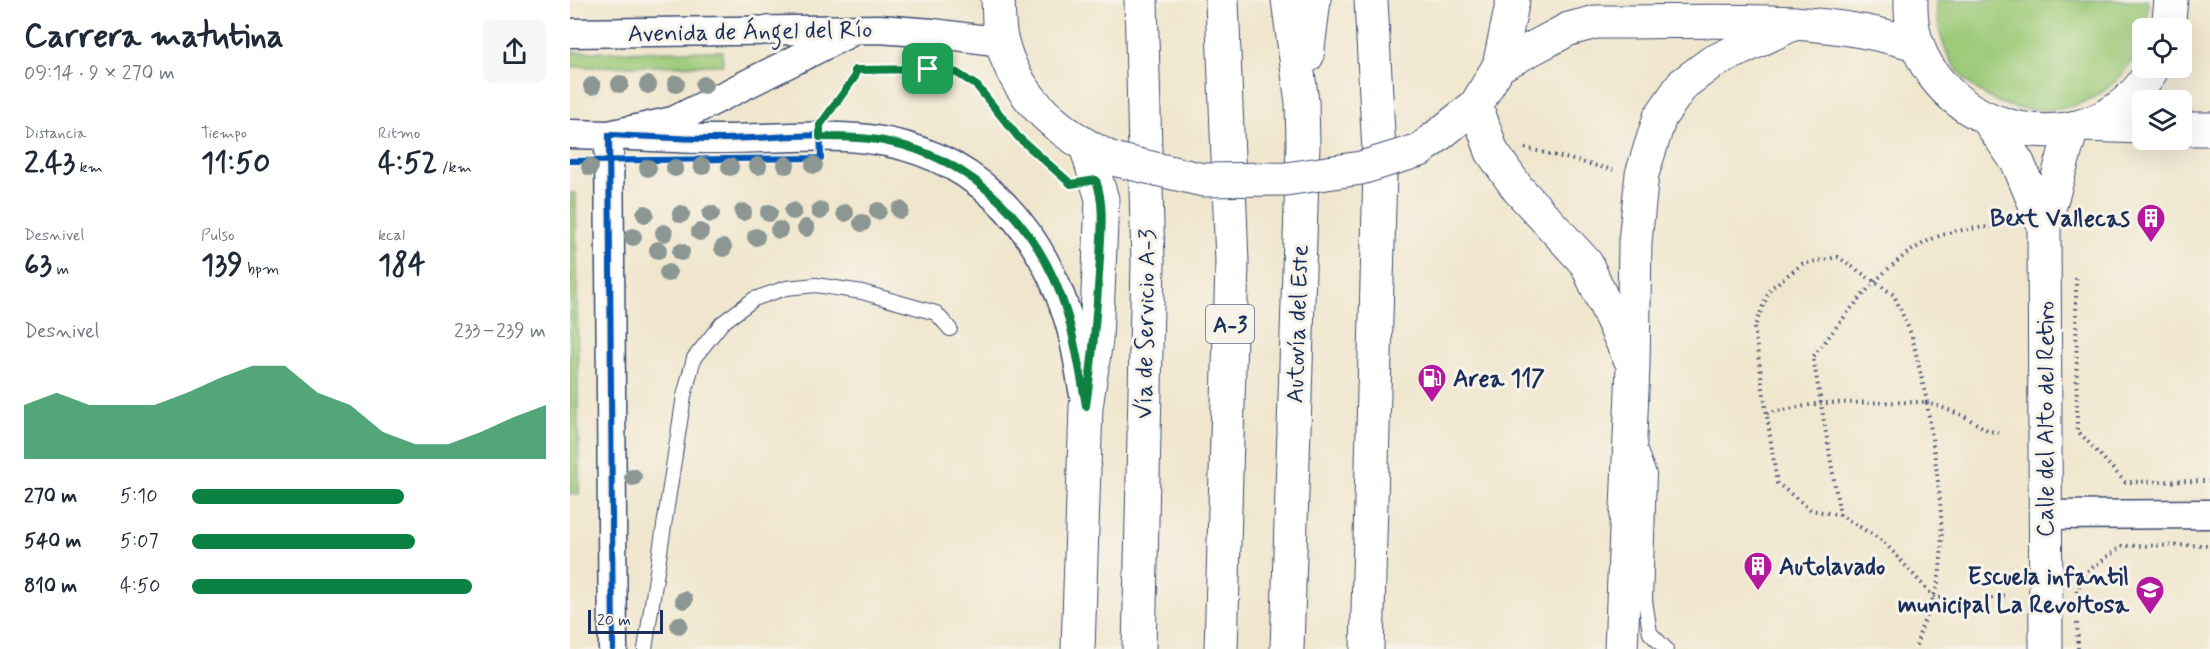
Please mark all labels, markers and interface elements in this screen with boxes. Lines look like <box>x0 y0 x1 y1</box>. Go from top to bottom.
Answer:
street label: Avenida de Ángel del Río <box>627 14 873 53</box>
text: Carrera matutina <box>24 15 284 59</box>
map controls <box>2132 18 2192 150</box>
button: locate <box>2132 18 2192 78</box>
button: share <box>483 20 546 83</box>
pin <box>902 43 953 94</box>
icon: arrive <box>911 52 944 85</box>
text: 09:14 · 9 × 270 m <box>24 60 175 87</box>
button: layers <box>2132 90 2192 150</box>
text: Distancia <box>24 123 86 144</box>
text: Tiempo <box>201 123 247 144</box>
text: Ritmo <box>378 123 420 144</box>
text: 2.43 <box>24 144 75 183</box>
text: 11:50 <box>201 144 270 183</box>
text: 4:52 <box>378 144 437 183</box>
text: km <box>75 157 103 178</box>
text: /km <box>437 157 472 178</box>
building icon: Bext Vallecas <box>2135 202 2167 244</box>
place label: Bext Vallecas <box>1990 204 2131 235</box>
text: Desnivel <box>24 225 84 246</box>
text: Pulso <box>201 225 235 246</box>
text: kcal <box>378 225 405 246</box>
street label: Vía de Servicio A-3 <box>1129 229 1164 419</box>
street label: Autovía del Este <box>1280 244 1317 404</box>
text: 63 <box>24 246 52 285</box>
text: 139 <box>201 246 243 285</box>
text: 184 <box>378 246 426 285</box>
text: m <box>52 259 69 280</box>
text: bpm <box>243 259 279 280</box>
street label: Calle del Alto del Retiro <box>2031 301 2062 537</box>
road number: A-3 <box>1206 305 1254 343</box>
text: Desnivel <box>24 318 99 345</box>
text: 233–239 m <box>454 318 546 345</box>
fuel station icon: Area 117 <box>1416 362 1448 404</box>
place label: Area 117 <box>1453 364 1546 395</box>
text: 270 m <box>24 483 77 510</box>
text: 5:10 <box>120 483 158 510</box>
text: 540 m <box>24 528 81 555</box>
text: 5:07 <box>120 528 159 555</box>
building icon: Autolavado <box>1742 550 1774 592</box>
place label: Autolavado <box>1779 552 1885 583</box>
place label: Escuela infantil municipal La Revoltosa <box>1898 562 2130 621</box>
text: 810 m <box>24 573 77 600</box>
text: 4:50 <box>120 573 160 600</box>
school or university icon: Escuela infantil municipal La Revoltosa <box>2134 574 2166 616</box>
scale bar <box>588 607 663 634</box>
text: 20 m <box>597 610 631 631</box>

